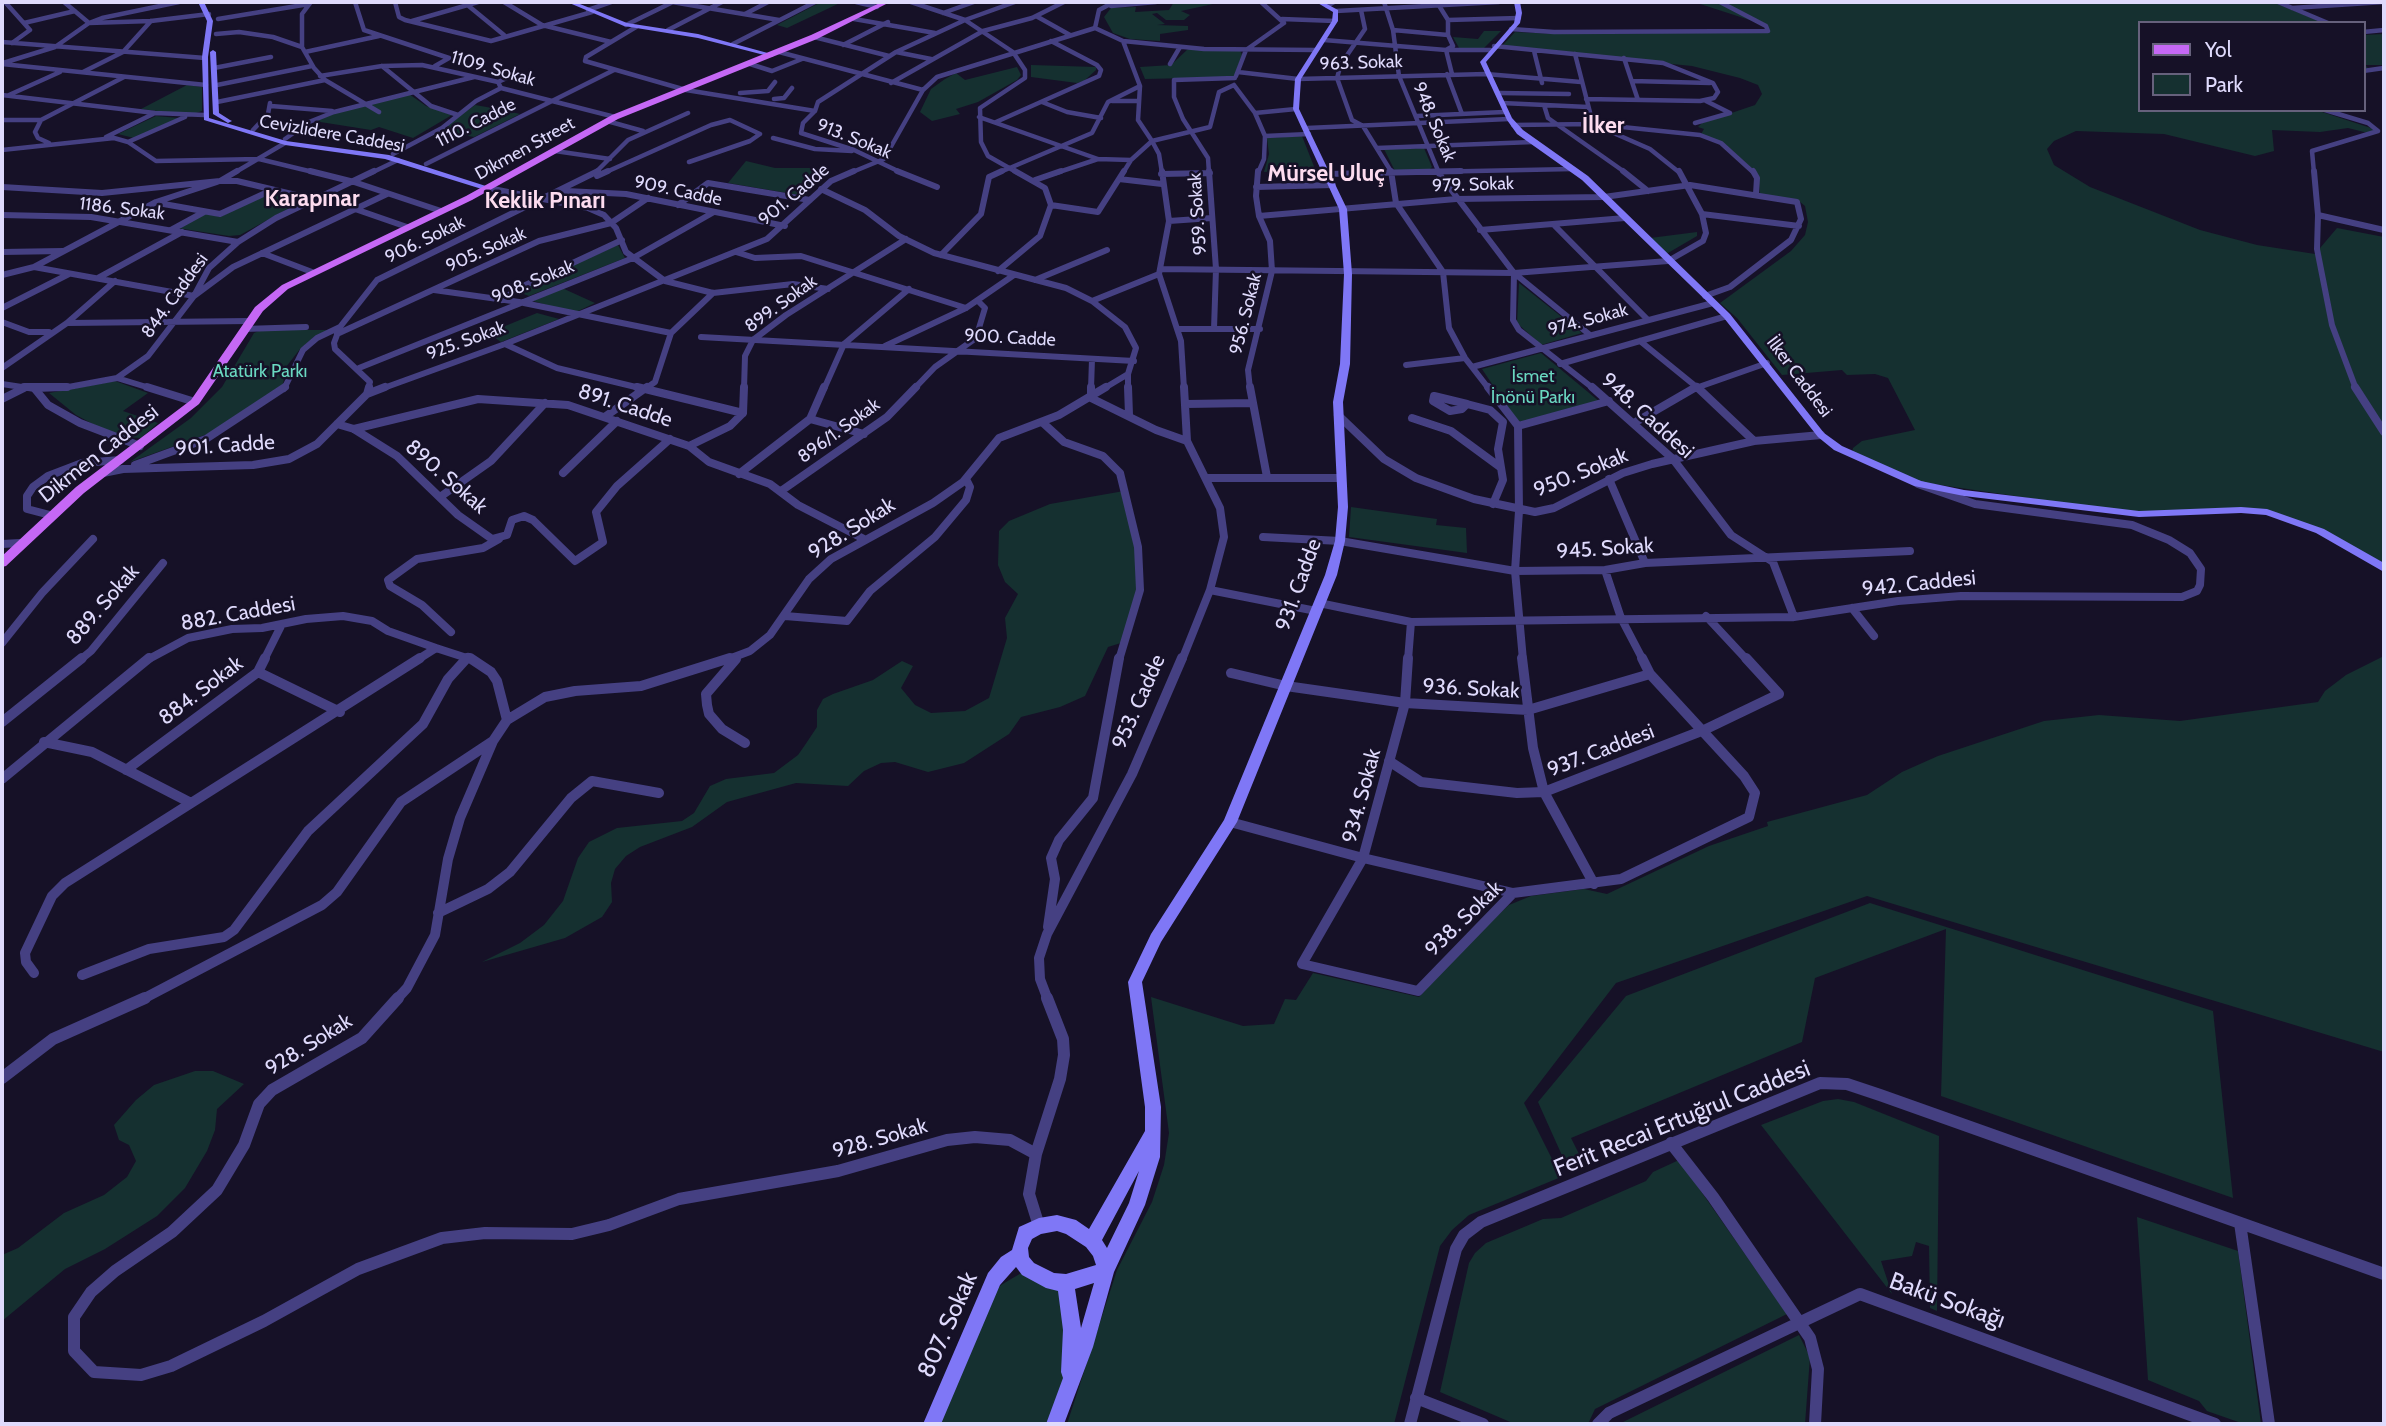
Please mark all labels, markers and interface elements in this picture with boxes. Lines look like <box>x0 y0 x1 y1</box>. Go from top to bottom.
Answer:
legend <box>2138 21 2365 112</box>
text: Yol <box>2205 37 2232 62</box>
street label: 1109. Sokak <box>448 47 538 91</box>
street label: 963. Sokak <box>1319 51 1403 75</box>
text: Park <box>2205 72 2243 97</box>
street label: 948. Sokak <box>1408 79 1460 165</box>
street label: 1110. Cadde <box>433 94 519 152</box>
street label: Cevizlidere Caddesi <box>258 111 406 157</box>
district label: İlker <box>1582 112 1624 140</box>
street label: Dikmen Street <box>472 113 578 185</box>
street label: 913. Sokak <box>813 114 895 164</box>
street label: 901. Cadde <box>754 159 834 231</box>
district label: Mürsel Uluç <box>1267 160 1385 188</box>
street label: 909. Cadde <box>632 171 724 211</box>
street label: 959. Sokak <box>1184 172 1212 256</box>
street label: 979. Sokak <box>1432 173 1514 197</box>
district label: Karapınar <box>264 185 360 213</box>
district label: Keklik Pınarı <box>485 187 605 215</box>
street label: 1186. Sokak <box>78 193 166 225</box>
street label: 906. Sokak <box>382 211 468 269</box>
street label: 905. Sokak <box>443 223 529 277</box>
street label: 844. Caddesi <box>137 249 213 343</box>
street label: 908. Sokak <box>489 256 577 308</box>
street label: 899. Sokak <box>741 271 821 337</box>
street label: 956. Sokak <box>1225 271 1267 357</box>
street label: 974. Sokak <box>1546 299 1630 341</box>
street label: 925. Sokak <box>424 317 508 365</box>
street label: 900. Cadde <box>964 325 1056 351</box>
street label: İlker Caddesi <box>1762 332 1836 422</box>
park label: Atatürk Parkı <box>213 361 307 383</box>
park label: İsmet İnönü Parkı <box>1491 366 1575 408</box>
street label: 948. Caddesi <box>1595 368 1699 464</box>
street label: 891. Cadde <box>575 379 675 433</box>
street label: 896/1. Sokak <box>794 394 884 468</box>
street label: Dikmen Caddesi <box>34 399 164 509</box>
street label: 901. Cadde <box>174 430 276 462</box>
street label: 890. Sokak <box>400 434 492 520</box>
street label: 950. Sokak <box>1530 443 1632 503</box>
street label: 928. Sokak <box>804 493 900 565</box>
street label: 945. Sokak <box>1556 533 1654 565</box>
street label: 931. Cadde <box>1271 535 1327 635</box>
street label: 889. Sokak <box>61 560 145 650</box>
street label: 942. Caddesi <box>1861 565 1977 603</box>
street label: 882. Caddesi <box>179 592 297 636</box>
street label: 884. Sokak <box>154 651 248 731</box>
street label: 953. Cadde <box>1107 651 1171 753</box>
street label: 936. Sokak <box>1422 674 1520 704</box>
street label: 937. Caddesi <box>1544 719 1658 783</box>
street label: 934. Sokak <box>1337 746 1387 846</box>
street label: 938. Sokak <box>1420 876 1508 962</box>
street label: 928. Sokak <box>261 1009 357 1081</box>
street label: Ferit Recai Ertuğrul Caddesi <box>1550 1054 1814 1184</box>
street label: 928. Sokak <box>830 1113 930 1165</box>
street label: Bakü Sokağı <box>1885 1267 2009 1335</box>
street label: 807. Sokak <box>912 1268 984 1382</box>

